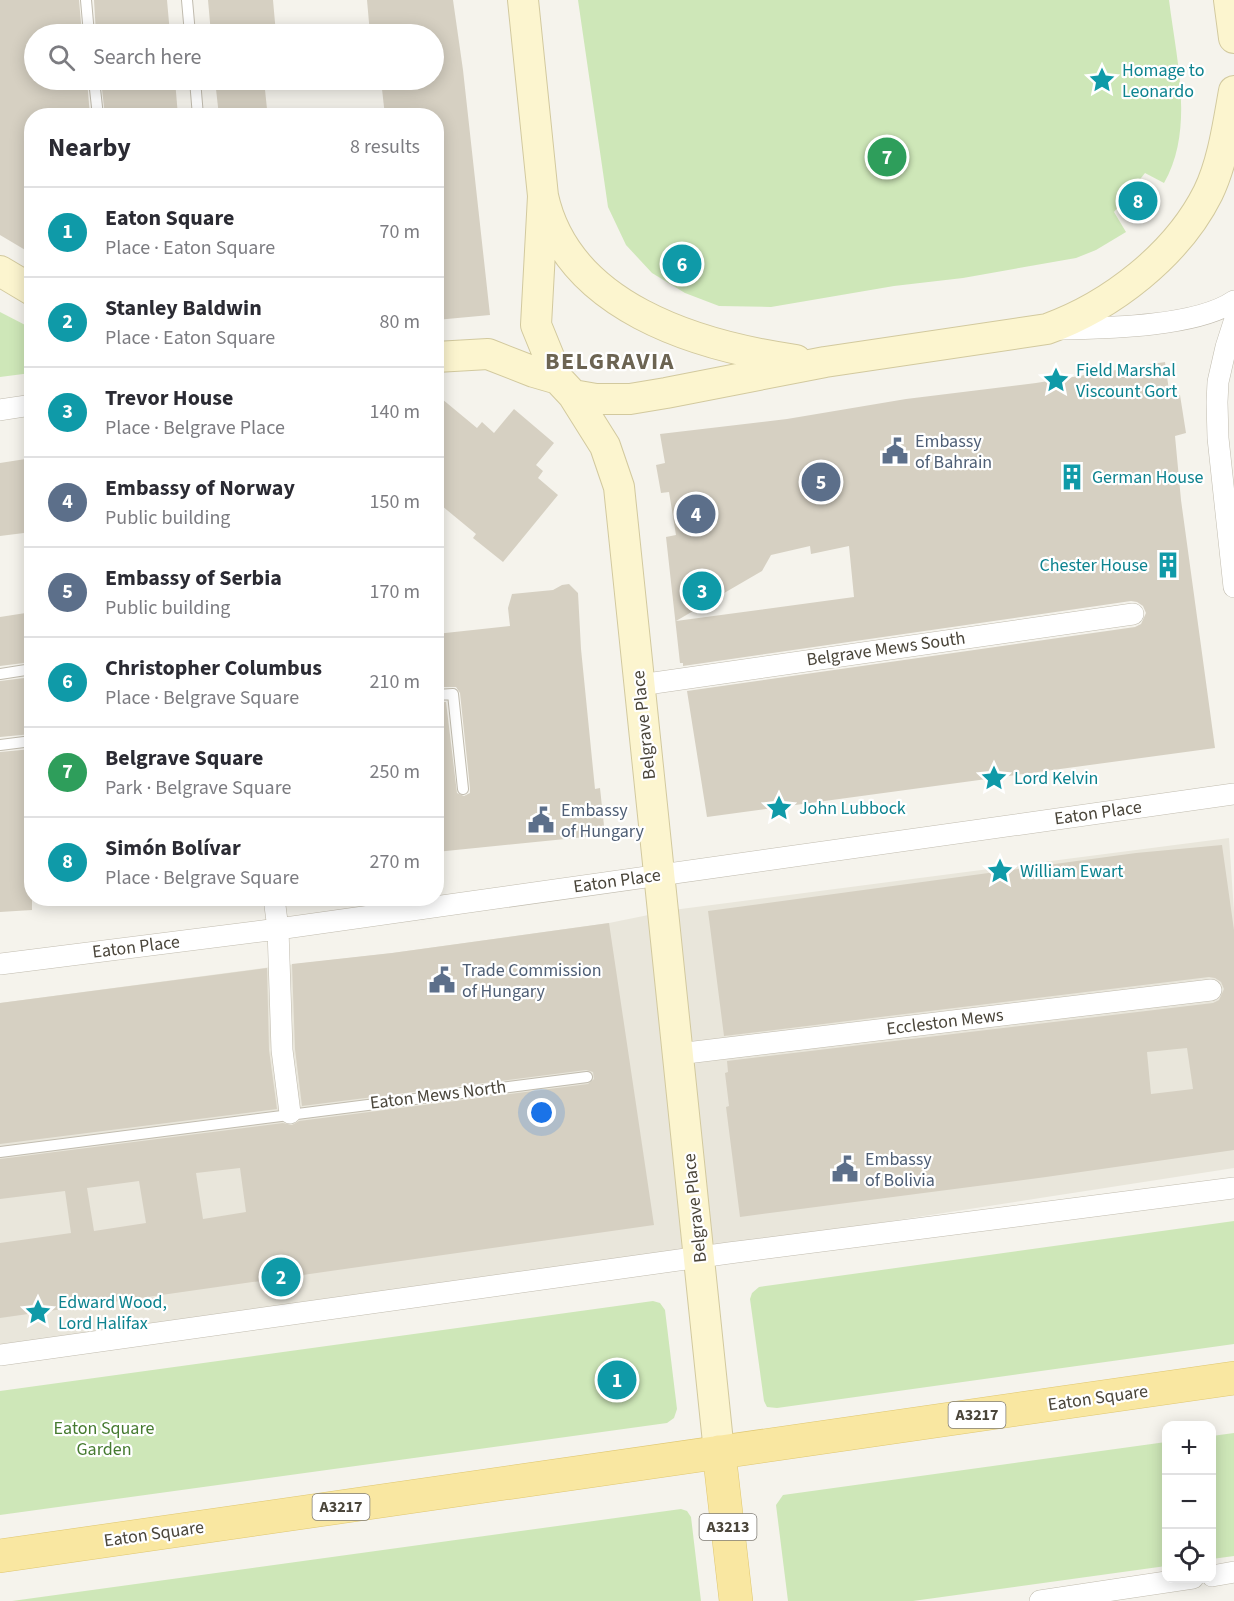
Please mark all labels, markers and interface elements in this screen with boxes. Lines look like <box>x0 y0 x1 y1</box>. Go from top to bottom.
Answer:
search box <box>24 24 444 90</box>
icon: search <box>45 41 78 74</box>
text: Search here <box>93 41 201 73</box>
place label: Homage to Leonardo <box>1122 58 1204 104</box>
place icon: Homage to Leonardo <box>1087 65 1117 95</box>
text: Nearby <box>48 129 131 166</box>
text: 8 results <box>350 133 420 161</box>
pin: 7 <box>868 134 906 180</box>
pin: 8 <box>1118 178 1158 224</box>
text: Eaton Square <box>105 202 234 234</box>
text: 1 <box>62 218 73 246</box>
text: 70 m <box>380 218 420 246</box>
text: Place · Eaton Square <box>105 234 275 262</box>
pin: 6 <box>662 242 702 286</box>
text: Stanley Baldwin <box>105 292 262 324</box>
text: 2 <box>62 308 73 336</box>
text: 80 m <box>380 308 420 336</box>
text: Place · Eaton Square <box>105 324 275 352</box>
district label: BELGRAVIA <box>545 344 675 379</box>
place label: Field Marshal Viscount Gort <box>1076 358 1177 404</box>
place icon: Field Marshal Viscount Gort <box>1041 365 1071 395</box>
text: Trevor House <box>105 382 234 414</box>
text: 3 <box>62 398 73 426</box>
text: 140 m <box>370 398 420 426</box>
text: Place · Belgrave Place <box>105 414 285 442</box>
place label: Embassy of Bahrain <box>915 429 992 475</box>
public building icon: Embassy of Bahrain <box>880 436 910 466</box>
pin: 5 <box>802 460 840 504</box>
building icon: German House <box>1057 462 1087 492</box>
place label: German House <box>1092 465 1204 490</box>
text: Embassy of Norway <box>105 472 295 504</box>
text: 4 <box>62 488 73 516</box>
text: 150 m <box>370 488 420 516</box>
pin: 4 <box>676 492 716 536</box>
text: Public building <box>105 504 230 532</box>
building icon: Chester House <box>1153 550 1183 580</box>
place label: Chester House <box>1039 553 1148 578</box>
text: Embassy of Serbia <box>105 562 282 594</box>
pin: 3 <box>682 568 722 614</box>
text: 5 <box>62 578 73 606</box>
text: 170 m <box>370 578 420 606</box>
text: Public building <box>105 594 230 622</box>
street label: Belgrave Mews South <box>805 625 967 673</box>
text: Christopher Columbus <box>105 652 322 684</box>
text: 6 <box>62 668 73 696</box>
text: 210 m <box>370 668 420 696</box>
street label: Belgrave Place <box>626 669 662 781</box>
text: Place · Belgrave Square <box>105 684 299 712</box>
text: Belgrave Square <box>105 742 263 774</box>
text: 7 <box>62 758 73 786</box>
text: 250 m <box>370 758 420 786</box>
place icon: Lord Kelvin <box>979 763 1009 793</box>
place label: Lord Kelvin <box>1014 766 1098 791</box>
text: Park · Belgrave Square <box>105 774 291 802</box>
place icon: John Lubbock <box>764 793 794 823</box>
street label: Eaton Place <box>1053 794 1143 831</box>
place label: John Lubbock <box>799 796 906 821</box>
place label: Embassy of Hungary <box>561 798 644 844</box>
public building icon: Embassy of Hungary <box>526 805 556 835</box>
text: Simón Bolívar <box>105 832 241 864</box>
text: 8 <box>62 848 73 876</box>
text: 270 m <box>370 848 420 876</box>
place icon: William Ewart <box>985 856 1015 886</box>
place label: William Ewart <box>1020 859 1123 884</box>
street label: Eaton Place <box>572 862 662 899</box>
text: Place · Belgrave Square <box>105 864 299 892</box>
street label: Eaton Place <box>91 929 181 965</box>
place label: Trade Commission of Hungary <box>462 958 602 1004</box>
public building icon: Trade Commission of Hungary <box>427 965 457 995</box>
street label: Eccleston Mews <box>885 1002 1005 1042</box>
street label: Eaton Mews North <box>368 1074 508 1116</box>
your location <box>527 1098 556 1127</box>
place label: Embassy of Bolivia <box>865 1147 935 1193</box>
street label: Belgrave Place <box>677 1152 713 1264</box>
public building icon: Embassy of Bolivia <box>830 1154 860 1184</box>
pin: 2 <box>262 1254 300 1300</box>
place label: Edward Wood, Lord Halifax <box>58 1290 167 1336</box>
place icon: Edward Wood, Lord Halifax <box>23 1297 53 1327</box>
pin: 1 <box>598 1358 636 1402</box>
street label: Eaton Square <box>1046 1379 1150 1417</box>
road number: A3217 <box>948 1402 1006 1428</box>
park label: Eaton Square Garden <box>54 1416 154 1462</box>
map controls <box>1162 1421 1216 1583</box>
button: + <box>1162 1421 1216 1475</box>
button: − <box>1162 1475 1216 1529</box>
road number: A3217 <box>312 1494 370 1520</box>
road number: A3213 <box>700 1514 756 1540</box>
street label: Eaton Square <box>102 1515 206 1553</box>
button: locate <box>1162 1529 1216 1583</box>

